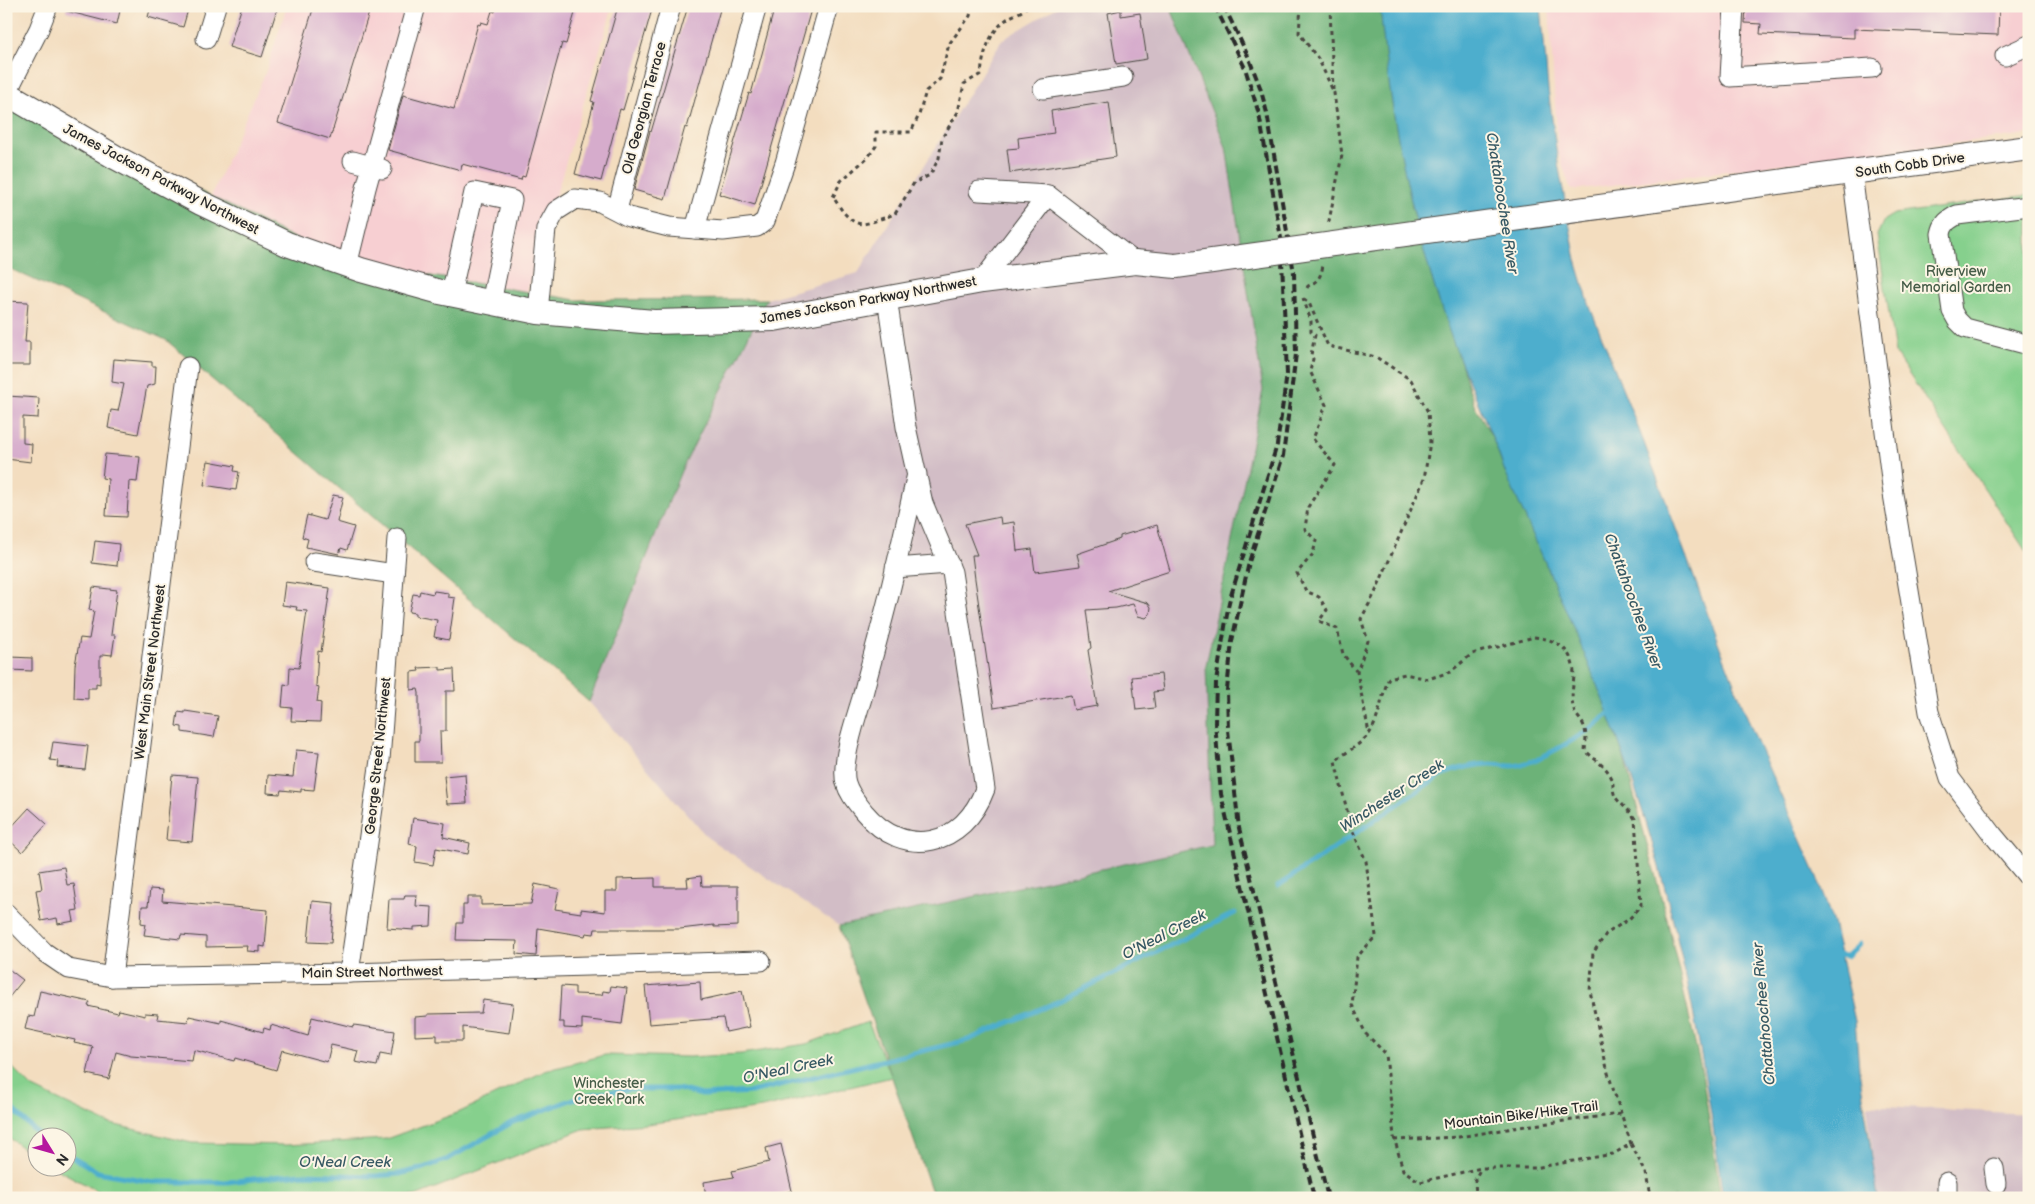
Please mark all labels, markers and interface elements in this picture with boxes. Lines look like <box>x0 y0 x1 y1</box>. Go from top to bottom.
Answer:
street label: Old Georgian Terrace <box>618 40 670 176</box>
street label: James Jackson Parkway Northwest <box>60 120 263 238</box>
water label: Chattahoochee River <box>1481 131 1523 277</box>
street label: South Cobb Drive <box>1854 149 1966 181</box>
park label: Riverview Memorial Garden <box>1901 263 2011 296</box>
street label: James Jackson Parkway Northwest <box>758 272 978 327</box>
water label: Chattahoochee River <box>1600 531 1667 673</box>
street label: West Main Street Northwest <box>131 583 169 761</box>
street label: George Street Northwest <box>361 676 395 836</box>
water label: Winchester Creek <box>1336 755 1448 837</box>
water label: O'Neal Creek <box>1119 905 1210 964</box>
water label: Chattahoochee River <box>1748 940 1780 1086</box>
street label: Main Street Northwest <box>301 962 444 982</box>
water label: O'Neal Creek <box>741 1050 835 1088</box>
park label: Winchester Creek Park <box>574 1075 645 1108</box>
street label: Mountain Bike/Hike Trail <box>1443 1097 1599 1133</box>
north arrow <box>28 1126 78 1176</box>
text: N <box>52 1150 72 1169</box>
water label: O'Neal Creek <box>299 1153 392 1172</box>

